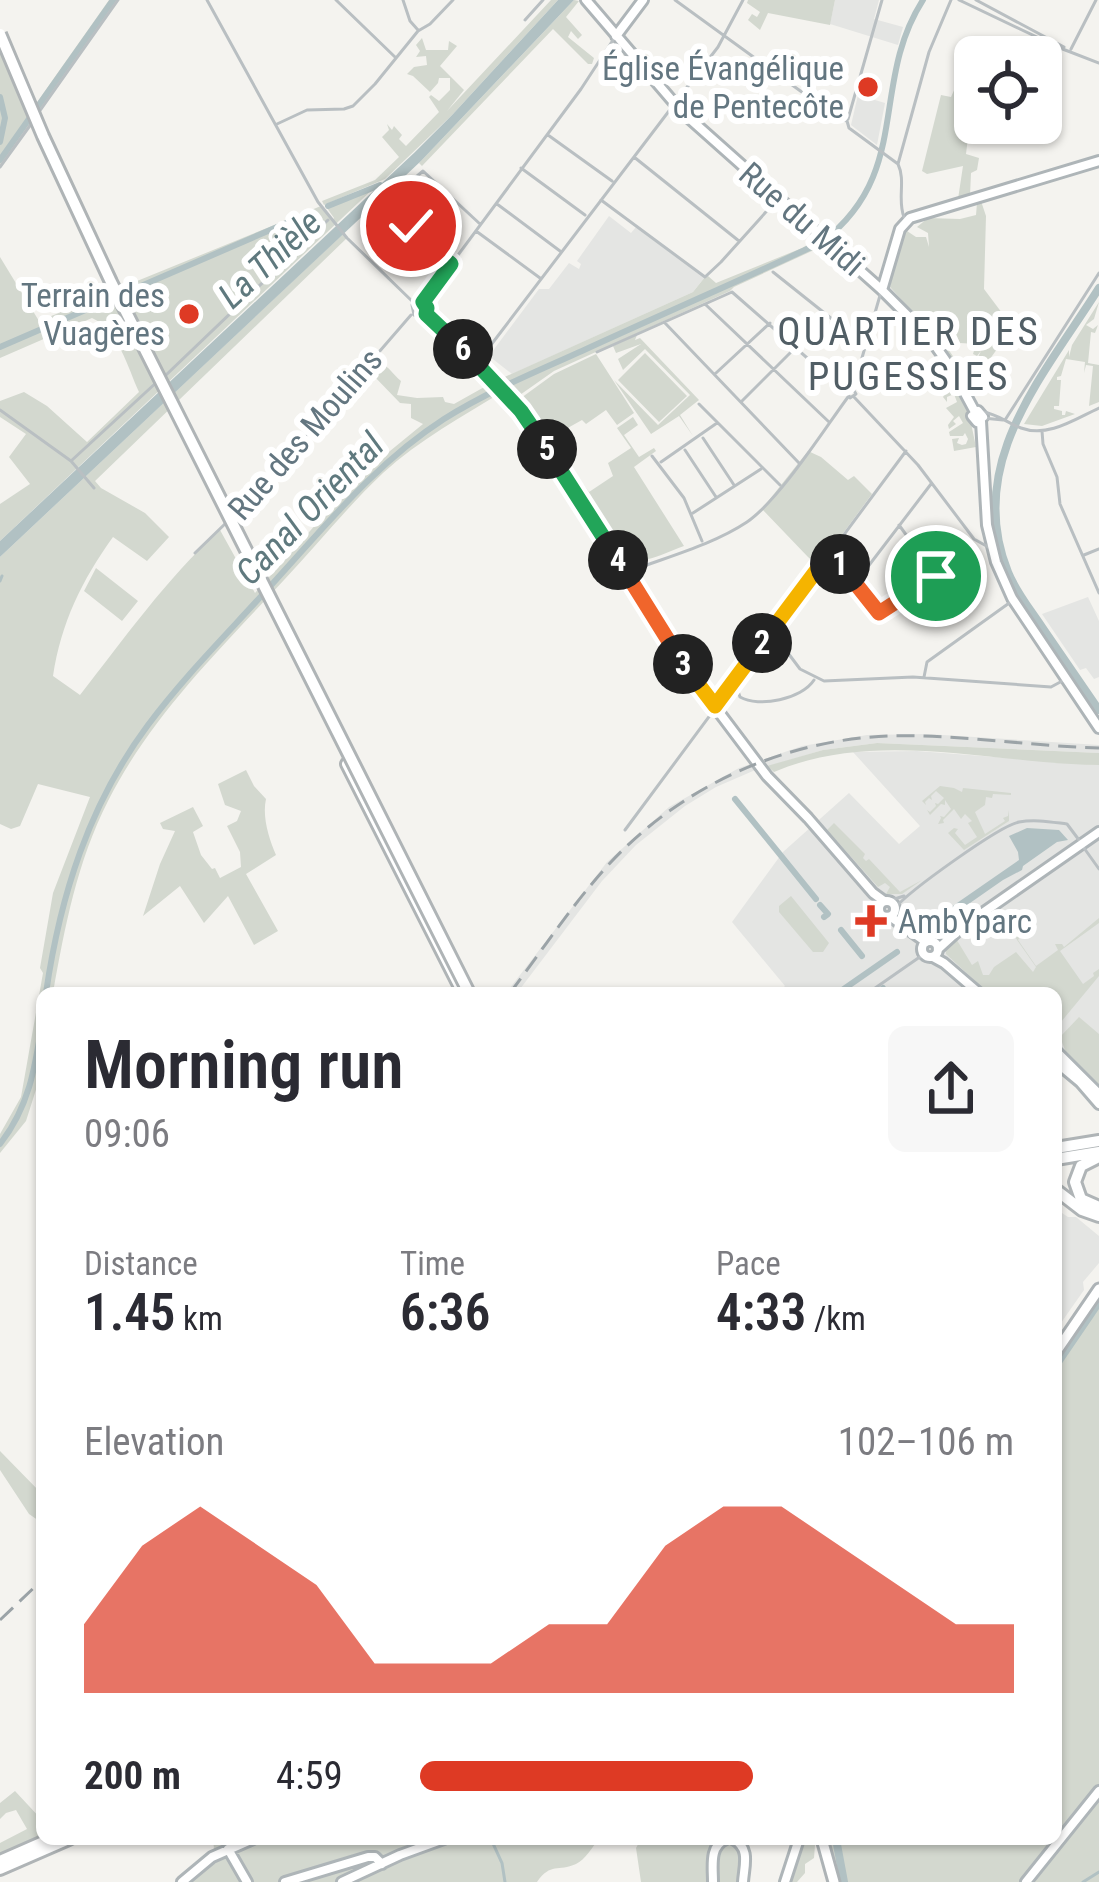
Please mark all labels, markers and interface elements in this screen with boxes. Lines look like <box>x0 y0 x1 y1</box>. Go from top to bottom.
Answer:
map controls <box>954 36 1062 144</box>
button: locate <box>954 36 1062 144</box>
place label: Église Évangélique de Pentecôte <box>602 49 844 126</box>
marker: Église Évangélique de Pentecôte <box>855 74 881 100</box>
street label: Rue du Midi <box>732 154 872 284</box>
pin <box>360 175 462 277</box>
icon: check <box>378 193 444 259</box>
water label: La Thièle <box>210 201 330 317</box>
place label: Terrain des Vuagères <box>21 276 165 353</box>
marker: Terrain des Vuagères <box>176 301 202 327</box>
district label: QUARTIER DES PUGESSIES <box>777 309 1041 400</box>
pin: 6 <box>433 319 493 379</box>
text: 6 <box>455 329 471 368</box>
street label: Rue des Moulins <box>220 340 390 528</box>
pin: 5 <box>517 419 577 479</box>
water label: Canal Oriental <box>227 424 393 594</box>
text: 5 <box>539 429 555 468</box>
pin <box>885 525 987 627</box>
pin: 4 <box>588 530 648 590</box>
pin: 1 <box>810 534 870 594</box>
text: 4 <box>610 540 626 579</box>
icon: arrive <box>903 543 969 609</box>
text: 1 <box>832 544 848 583</box>
pin: 2 <box>732 613 792 673</box>
text: 2 <box>754 623 770 662</box>
pin: 3 <box>653 634 713 694</box>
text: 3 <box>675 644 691 683</box>
place label: AmbYparc <box>898 902 1032 941</box>
marker: AmbYparc <box>855 905 887 937</box>
button: share <box>888 1026 1014 1152</box>
text: Morning run <box>84 1027 404 1104</box>
text: 09:06 <box>84 1111 170 1157</box>
text: Distance <box>84 1244 198 1283</box>
text: Time <box>400 1244 465 1283</box>
text: Pace <box>716 1244 781 1283</box>
text: 1.45 <box>84 1283 175 1342</box>
text: 6:36 <box>400 1283 490 1342</box>
text: 4:33 <box>716 1283 806 1342</box>
text: km <box>175 1299 223 1338</box>
text: /km <box>806 1299 866 1338</box>
text: Elevation <box>84 1419 224 1465</box>
text: 102–106 m <box>838 1419 1014 1465</box>
text: 200 m <box>84 1753 181 1799</box>
text: 4:59 <box>276 1753 343 1799</box>

